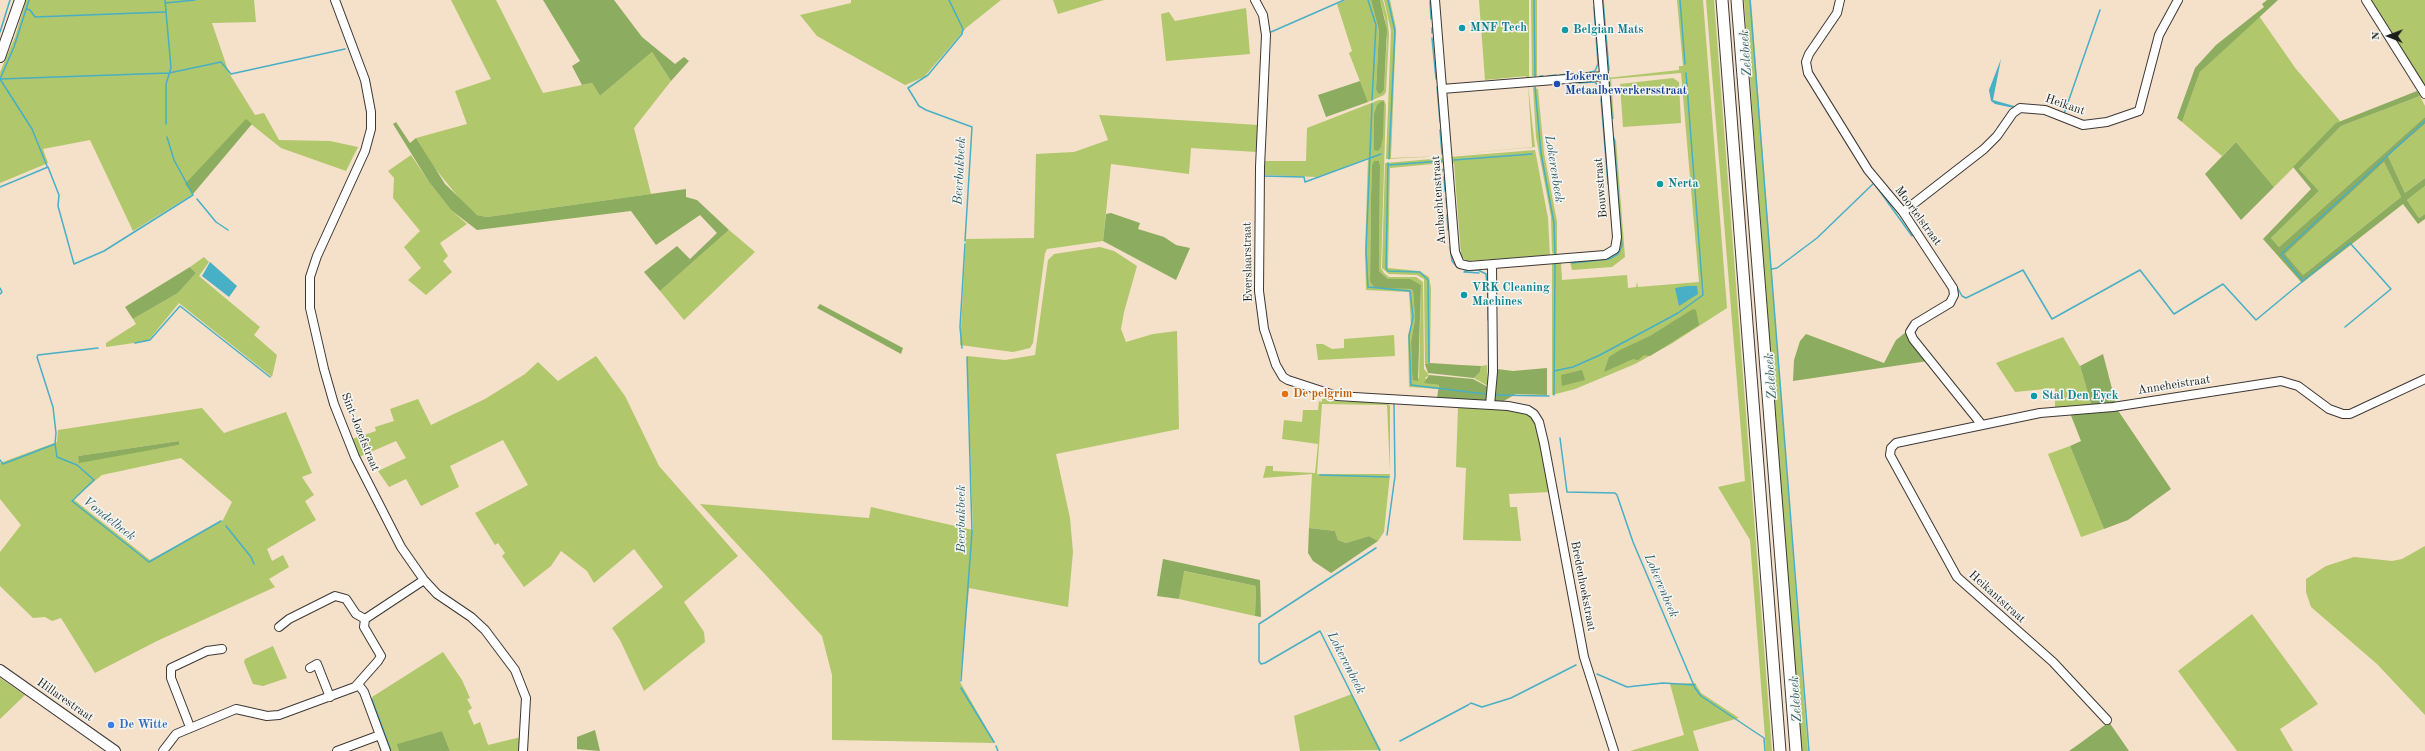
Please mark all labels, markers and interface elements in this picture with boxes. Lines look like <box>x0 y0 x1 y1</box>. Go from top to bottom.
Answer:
north arrow <box>2369 16 2409 56</box>
place label: MNF Tech <box>1470 21 1527 35</box>
marker: MNF Tech <box>1457 23 1467 33</box>
place label: Belgian Mats <box>1573 23 1644 37</box>
marker: Belgian Mats <box>1560 25 1570 35</box>
water label: Zelebeek <box>1737 29 1755 77</box>
text: N <box>2371 31 2382 40</box>
place label: Lokeren Metaalbewerkersstraat <box>1565 70 1687 98</box>
marker: Lokeren Metaalbewerkersstraat <box>1552 79 1562 89</box>
street label: Heikant <box>2043 92 2087 118</box>
water label: Lokerenbeek <box>1541 134 1567 204</box>
water label: Beerbakbeek <box>950 137 970 205</box>
street label: Ambachtenstraat <box>1429 155 1449 245</box>
street label: Bouwstraat <box>1591 157 1611 219</box>
place label: Nerta <box>1668 177 1699 191</box>
marker: Nerta <box>1655 179 1665 189</box>
street label: Moortelstraat <box>1892 183 1944 249</box>
street label: Everslaarstraat <box>1240 222 1256 302</box>
place label: VRK Cleaning Machines <box>1472 281 1550 309</box>
marker: VRK Cleaning Machines <box>1459 290 1469 300</box>
water label: Zelebeek <box>1762 352 1780 400</box>
street label: Anneheistraat <box>2137 372 2211 398</box>
place label: De pelgrim <box>1293 387 1352 401</box>
marker: De pelgrim <box>1280 389 1290 399</box>
place label: Stal Den Eyck <box>2042 389 2118 403</box>
street label: Sint-Jozefstraat <box>338 391 382 473</box>
marker: Stal Den Eyck <box>2029 391 2039 401</box>
water label: Beerbakbeek <box>954 485 970 553</box>
water label: Vondelbeek <box>80 494 138 544</box>
street label: Bredenhoekstraat <box>1567 540 1599 632</box>
water label: Lokerenbeek <box>1641 552 1681 620</box>
street label: Heikantstraat <box>1966 568 2028 626</box>
water label: Lokerenbeek <box>1324 629 1368 697</box>
street label: Hillarestraat <box>34 675 96 725</box>
water label: Zelebeek <box>1787 675 1805 723</box>
place label: De Witte <box>119 718 168 732</box>
marker: De Witte <box>106 720 116 730</box>

